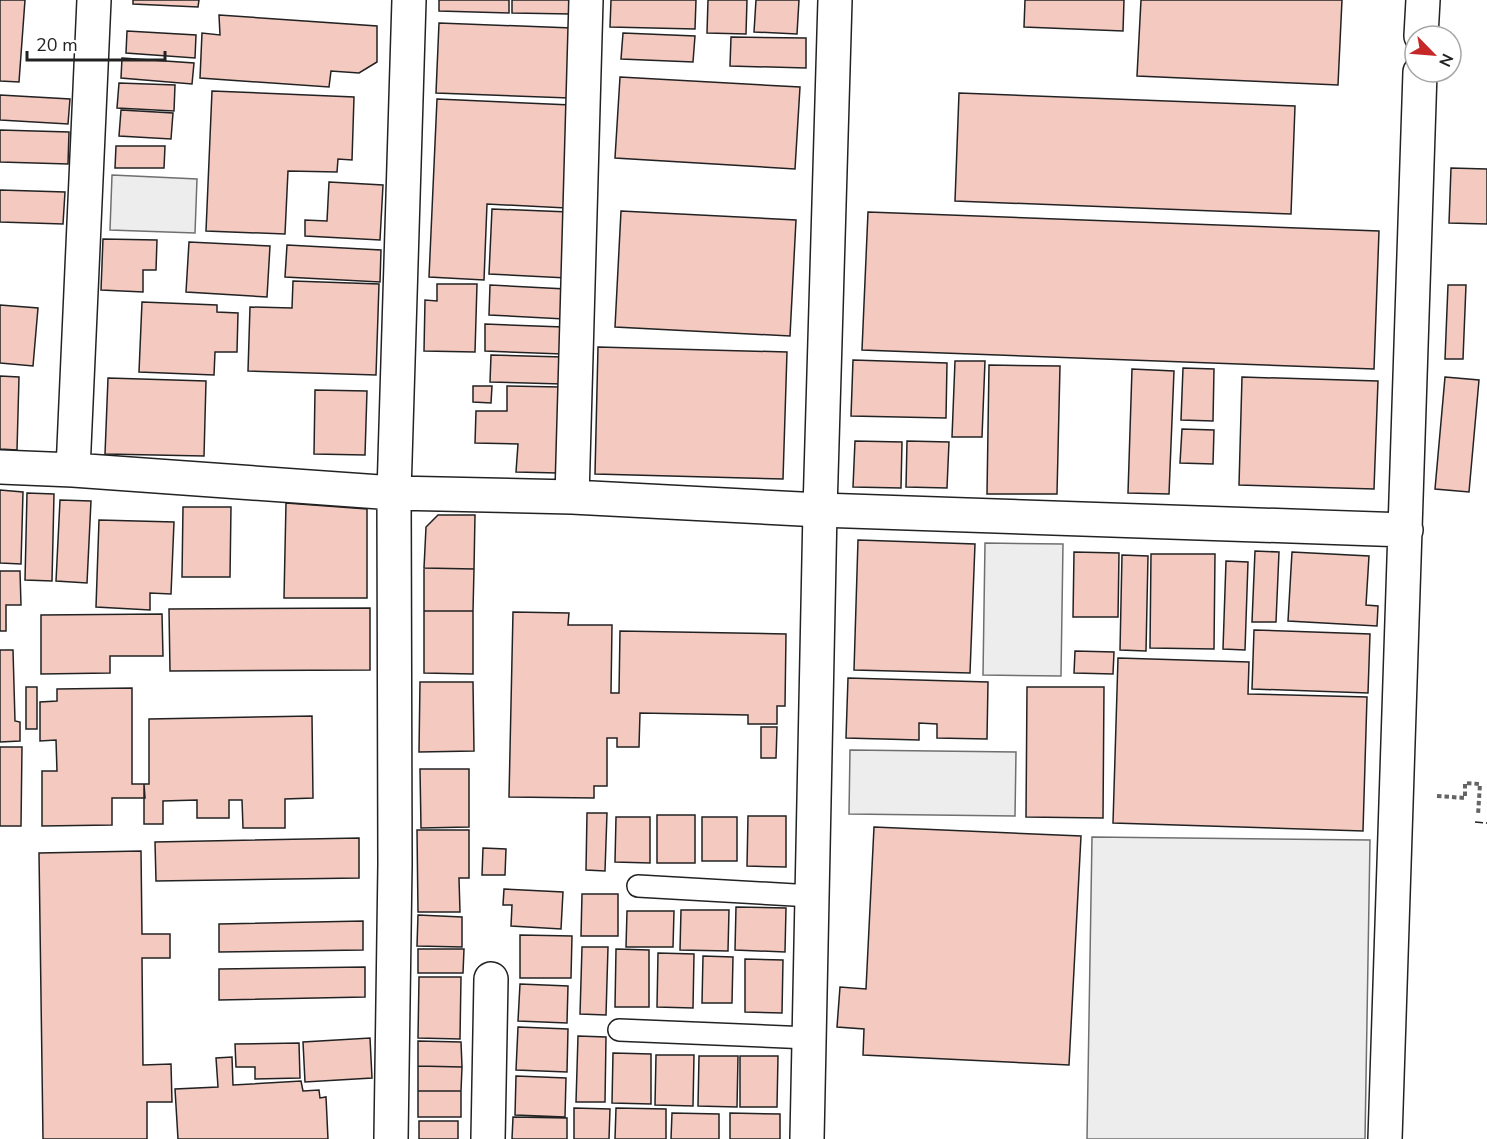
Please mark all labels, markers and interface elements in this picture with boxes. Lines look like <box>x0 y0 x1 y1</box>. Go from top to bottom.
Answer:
scale bar <box>27 24 165 62</box>
north arrow <box>1403 24 1463 84</box>
text: 20 m <box>36 33 78 57</box>
text: N <box>1433 50 1458 70</box>

